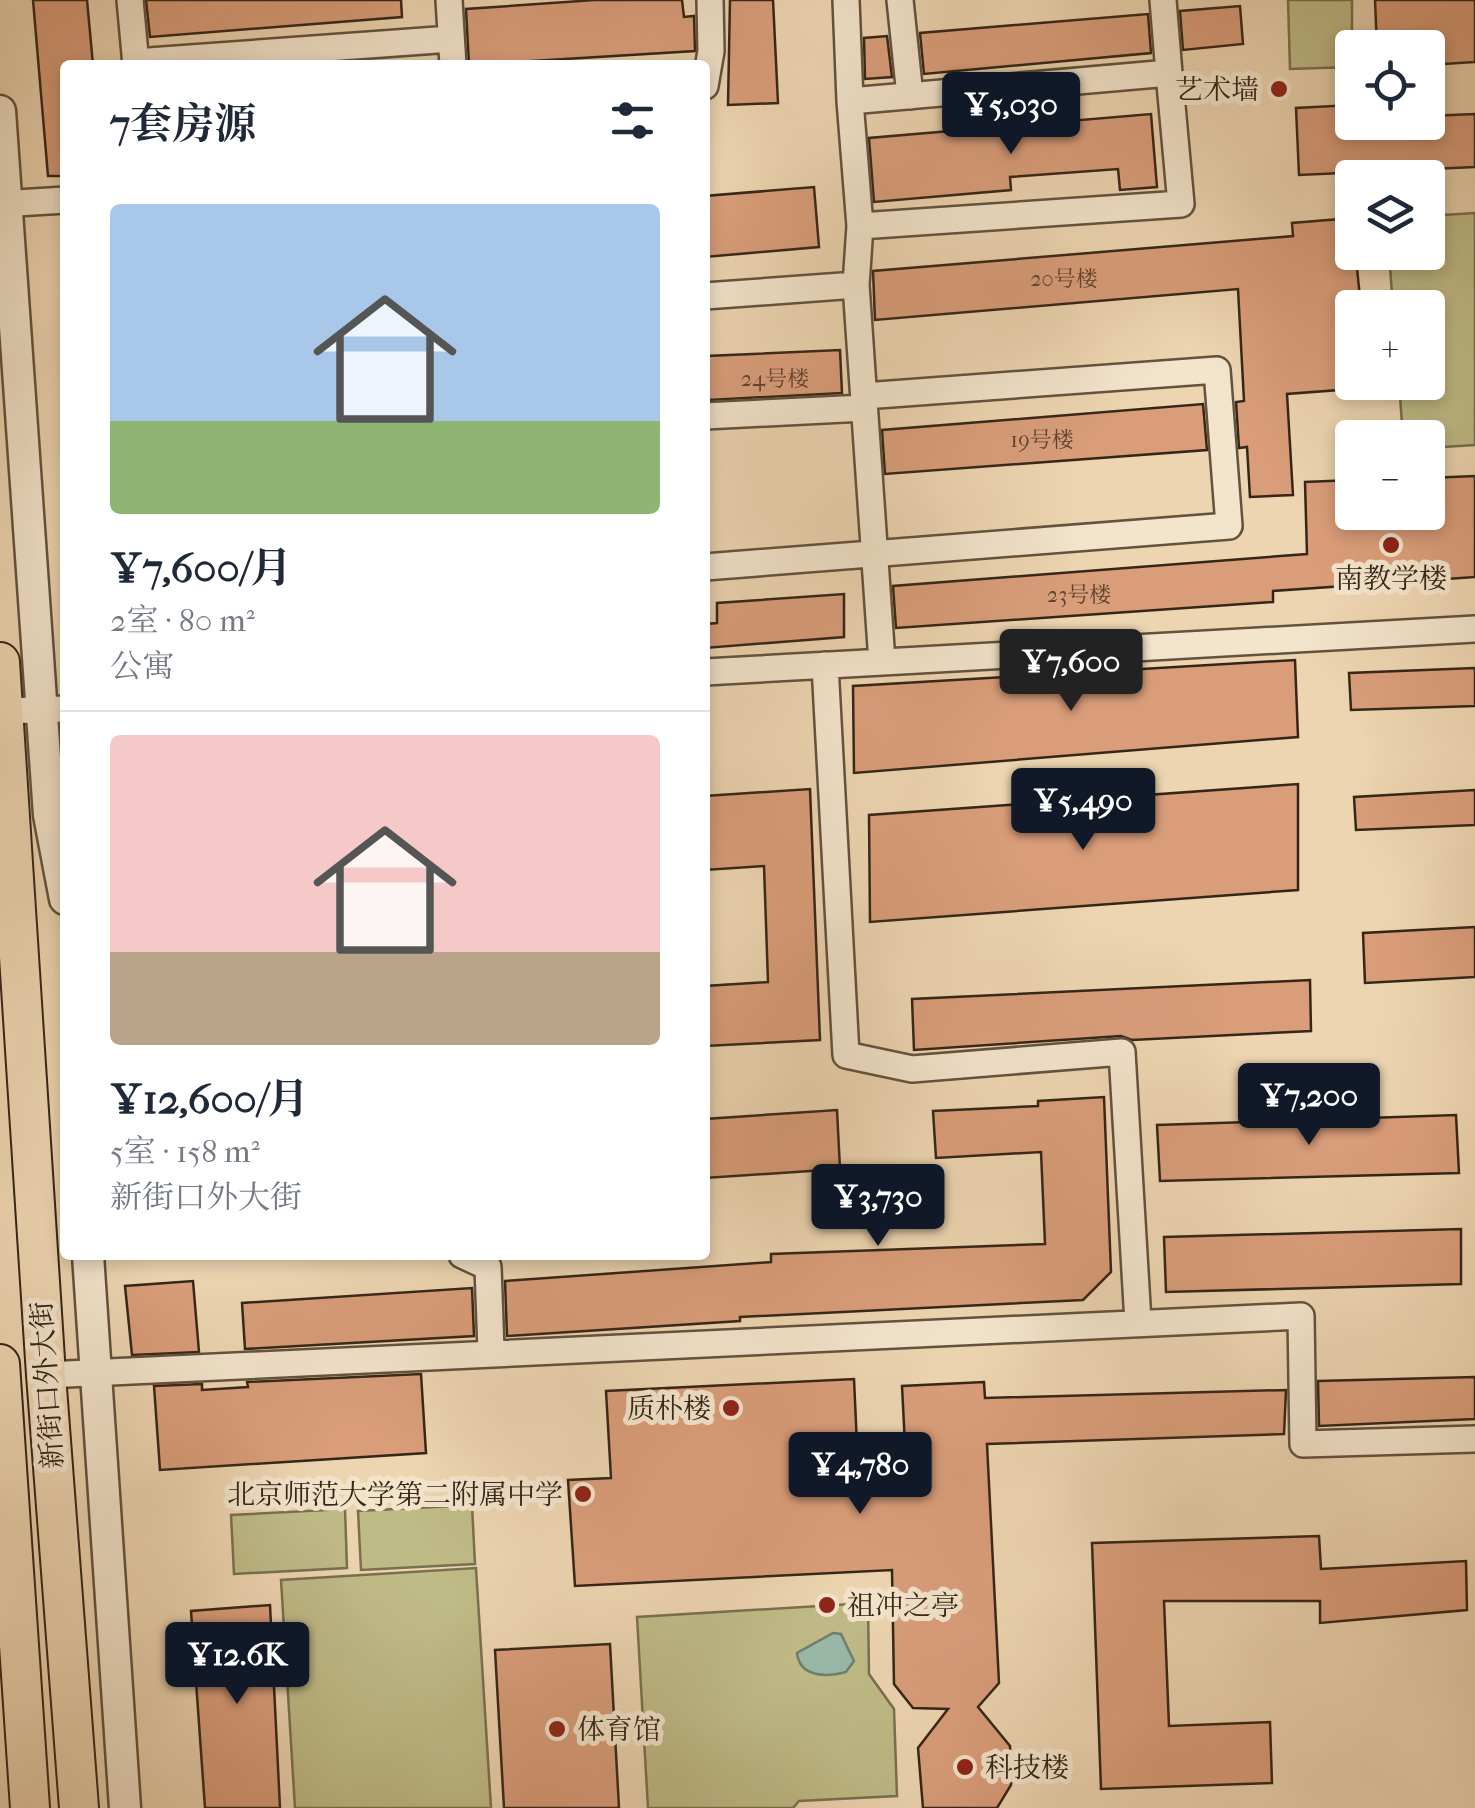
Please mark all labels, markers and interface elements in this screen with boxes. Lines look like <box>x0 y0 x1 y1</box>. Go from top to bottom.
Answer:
map controls <box>1335 30 1445 530</box>
button: locate <box>1335 30 1445 140</box>
pin: ¥5,030 <box>930 72 1092 157</box>
place label: 艺术墙 <box>1175 73 1259 106</box>
marker: 艺术墙 <box>1268 78 1290 100</box>
text: ¥5,030 <box>964 86 1058 123</box>
icon: filters <box>605 93 660 148</box>
text: 7套房源 <box>110 100 256 149</box>
button: layers <box>1335 160 1445 270</box>
house number: 20号楼 <box>1030 266 1098 292</box>
icon: home <box>295 269 475 449</box>
button: + <box>1335 290 1445 400</box>
house number: 24号楼 <box>741 366 809 392</box>
button: − <box>1335 420 1445 530</box>
house number: 19号楼 <box>1010 427 1074 453</box>
marker: 南教学楼 <box>1380 534 1402 556</box>
text: ¥7,600/月 <box>110 544 292 593</box>
place label: 南教学楼 <box>1335 562 1447 595</box>
house number: 23号楼 <box>1047 582 1111 608</box>
text: 2室 · 80 m² <box>110 602 255 639</box>
pin: ¥7,600 <box>990 629 1152 714</box>
text: ¥7,600 <box>1022 643 1120 680</box>
text: 公寓 <box>110 648 174 685</box>
pin: ¥5,490 <box>1002 768 1164 853</box>
text: ¥5,490 <box>1033 782 1133 819</box>
icon: home <box>295 800 475 980</box>
pin: ¥7,200 <box>1228 1063 1390 1148</box>
text: ¥12,600/月 <box>110 1075 309 1124</box>
text: ¥7,200 <box>1260 1077 1358 1114</box>
text: 5室 · 158 m² <box>110 1133 260 1170</box>
pin: ¥3,730 <box>797 1164 959 1249</box>
text: ¥3,730 <box>833 1178 923 1215</box>
text: 新街口外大街 <box>110 1179 302 1216</box>
street label: 新街口外大街 <box>25 1300 69 1470</box>
place label: 质朴楼 <box>627 1392 711 1425</box>
marker: 质朴楼 <box>720 1397 742 1419</box>
pin: ¥4,780 <box>779 1432 941 1517</box>
text: ¥4,780 <box>811 1446 909 1483</box>
place label: 北京师范大学第二附属中学 <box>227 1478 563 1511</box>
marker: 北京师范大学第二附属中学 <box>572 1483 594 1505</box>
place label: 祖冲之亭 <box>847 1589 959 1622</box>
marker: 祖冲之亭 <box>816 1594 838 1616</box>
pin: ¥12.6K <box>156 1622 318 1707</box>
text: ¥12.6K <box>187 1636 287 1673</box>
place label: 体育馆 <box>577 1713 661 1746</box>
marker: 体育馆 <box>546 1718 568 1740</box>
place label: 科技楼 <box>985 1751 1069 1784</box>
marker: 科技楼 <box>954 1756 976 1778</box>

